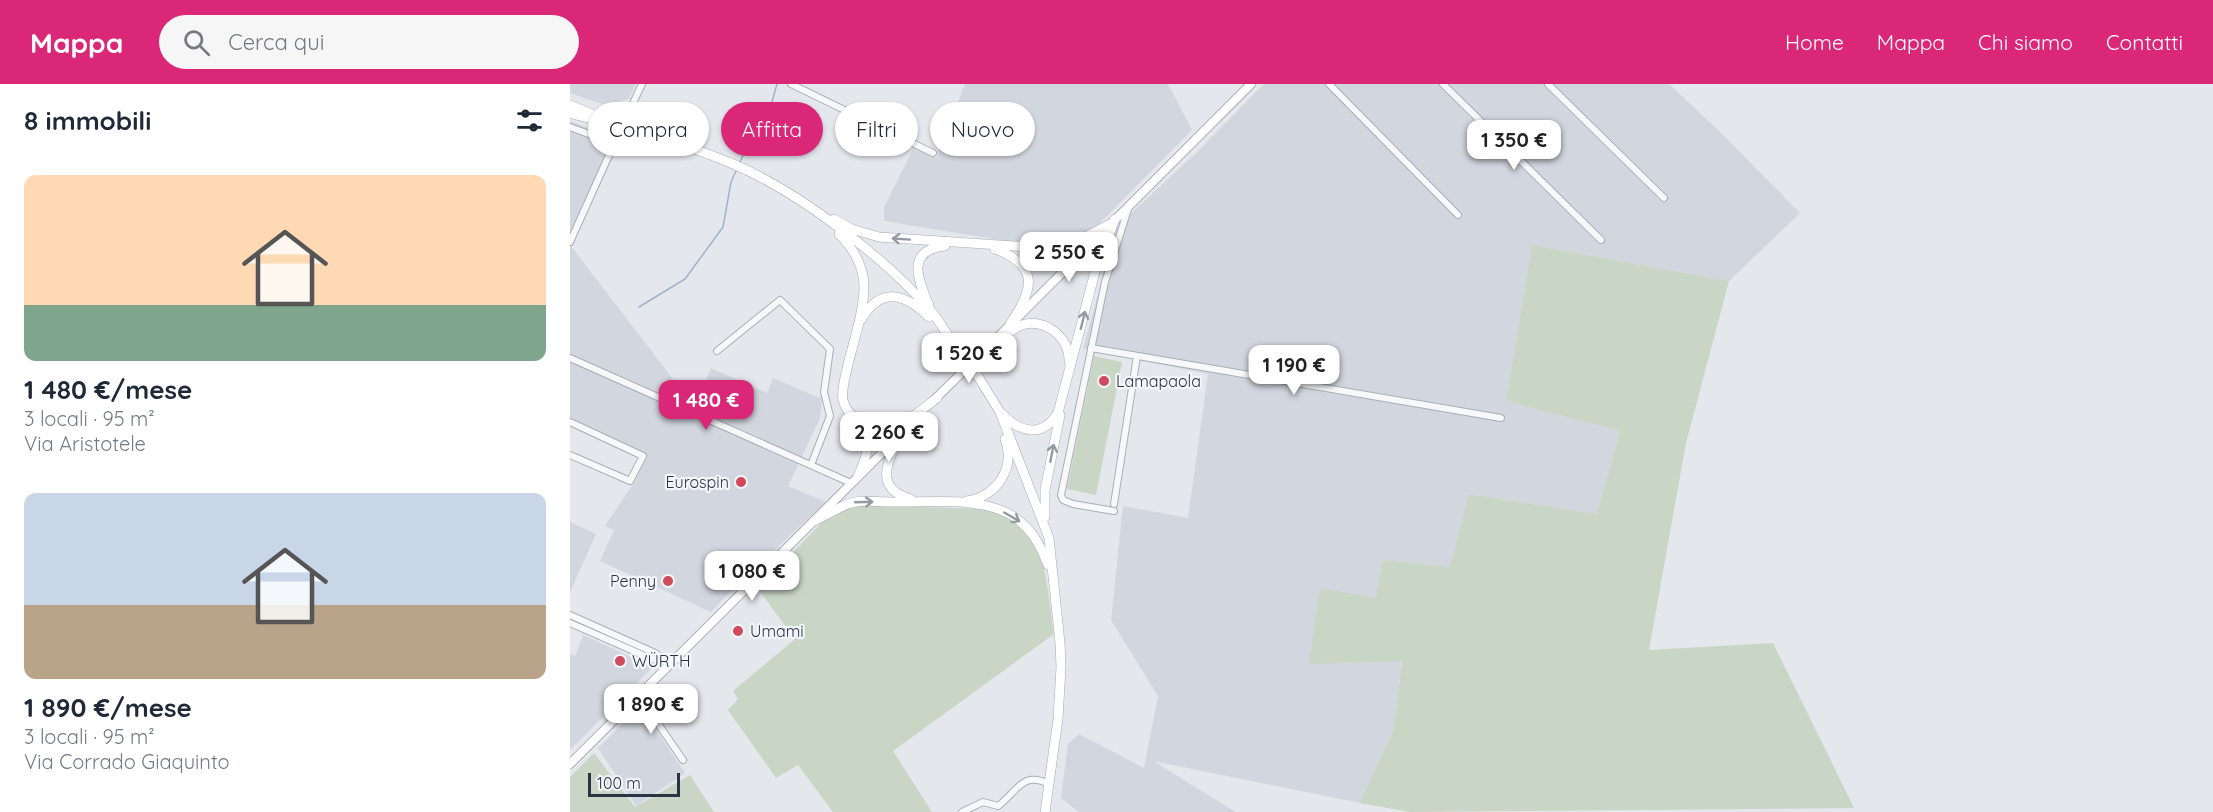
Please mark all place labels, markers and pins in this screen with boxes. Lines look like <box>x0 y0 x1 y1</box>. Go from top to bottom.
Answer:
pin: 1 350 € <box>1459 120 1569 171</box>
pin: 2 550 € <box>1014 232 1124 283</box>
pin: 1 520 € <box>914 333 1024 384</box>
pin: 1 190 € <box>1239 345 1349 396</box>
place label: Lamapaola <box>1116 371 1201 391</box>
marker: Lamapaola <box>1097 374 1111 388</box>
pin: 1 480 € <box>651 380 761 431</box>
pin: 2 260 € <box>834 412 944 463</box>
place label: Eurospin <box>666 472 729 492</box>
marker: Eurospin <box>734 475 748 489</box>
pin: 1 080 € <box>697 551 807 602</box>
place label: Penny <box>610 571 656 591</box>
marker: Penny <box>661 574 675 588</box>
place label: Umami <box>750 621 804 641</box>
marker: Umami <box>731 624 745 638</box>
place label: WÜRTH <box>632 651 691 671</box>
marker: WÜRTH <box>613 654 627 668</box>
pin: 1 890 € <box>596 684 706 735</box>

